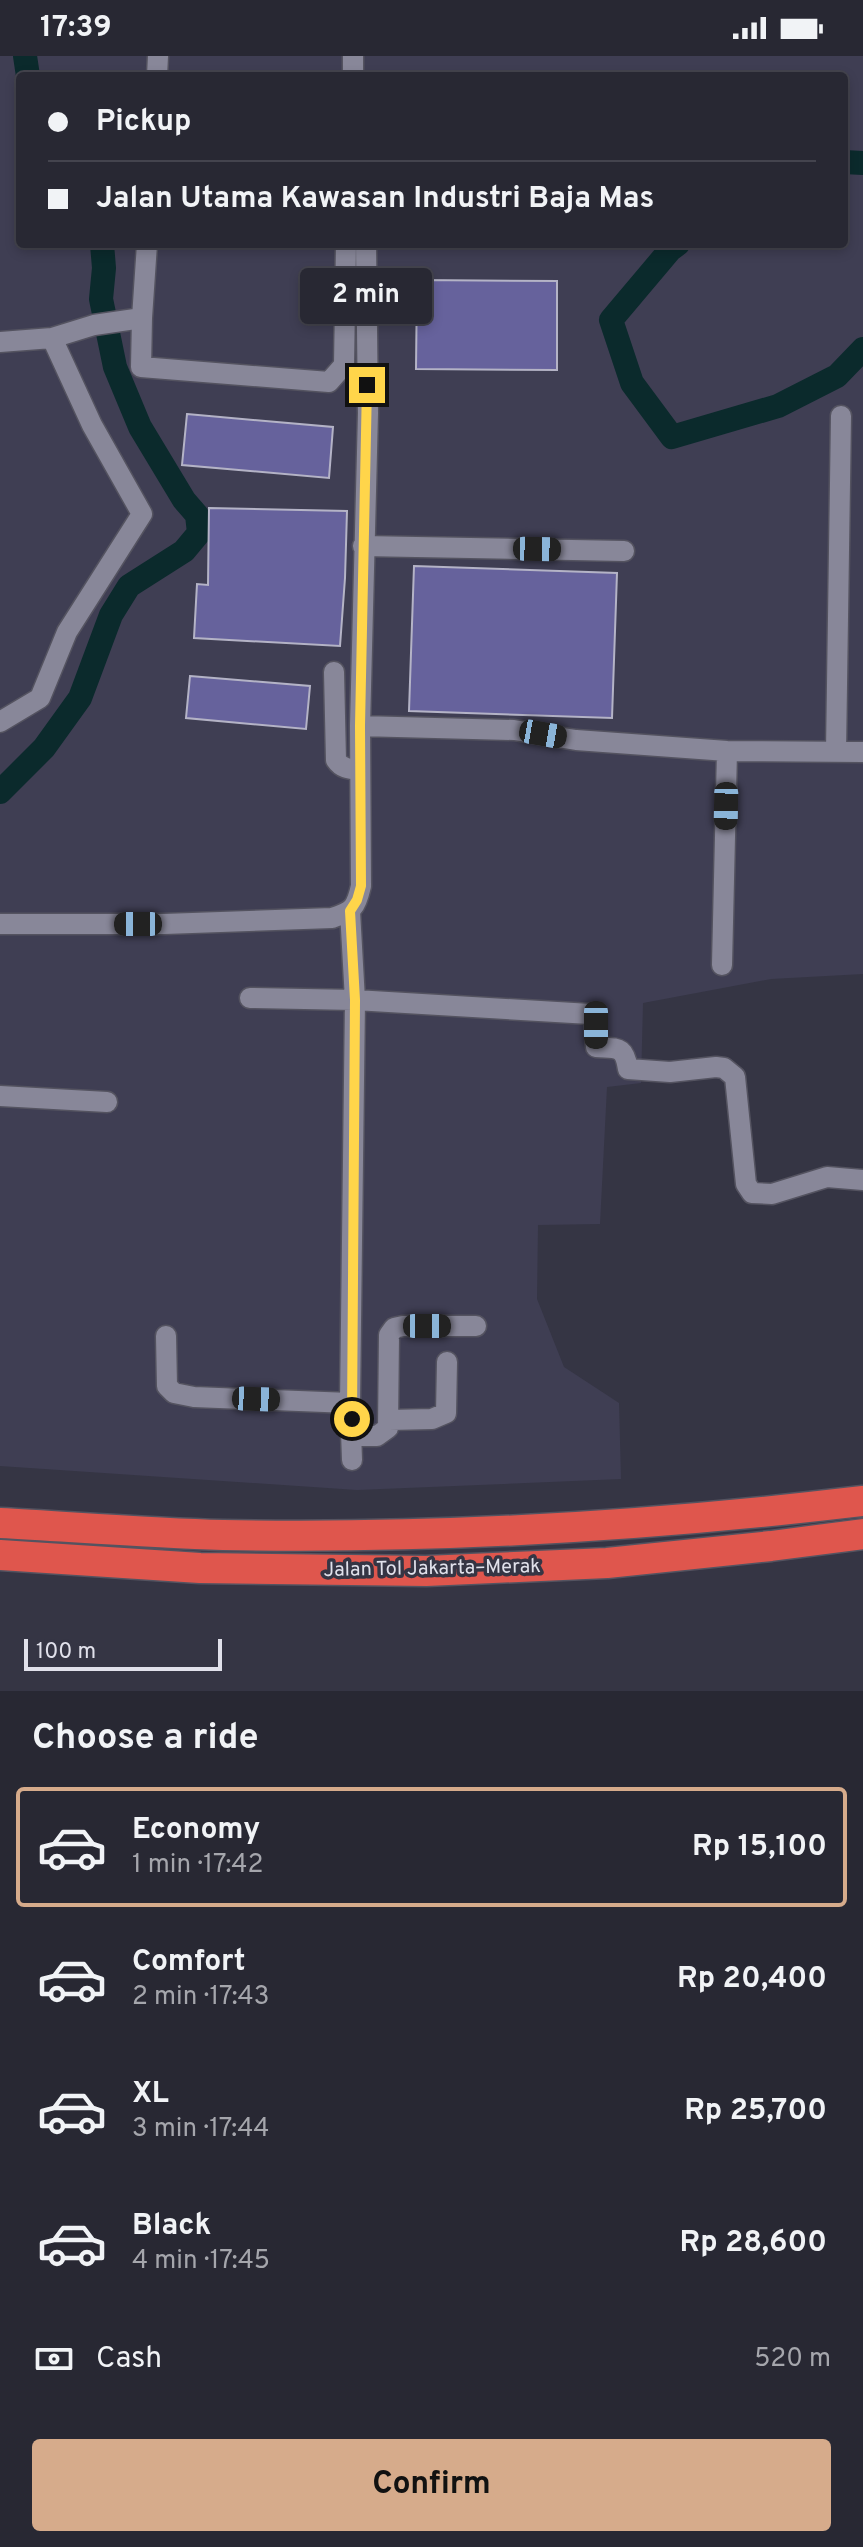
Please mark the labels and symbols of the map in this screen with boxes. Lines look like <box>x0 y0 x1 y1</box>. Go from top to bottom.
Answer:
callout: 2 min <box>301 269 433 325</box>
route end <box>349 367 385 403</box>
car <box>513 537 561 561</box>
car <box>517 718 569 750</box>
car <box>714 782 738 830</box>
car <box>114 912 162 936</box>
car <box>584 1001 608 1049</box>
car <box>403 1314 451 1338</box>
car <box>232 1386 280 1412</box>
route start <box>334 1401 370 1437</box>
street label: Jalan Tol Jakarta–Merak <box>323 1554 541 1584</box>
scale bar <box>24 1635 222 1671</box>

